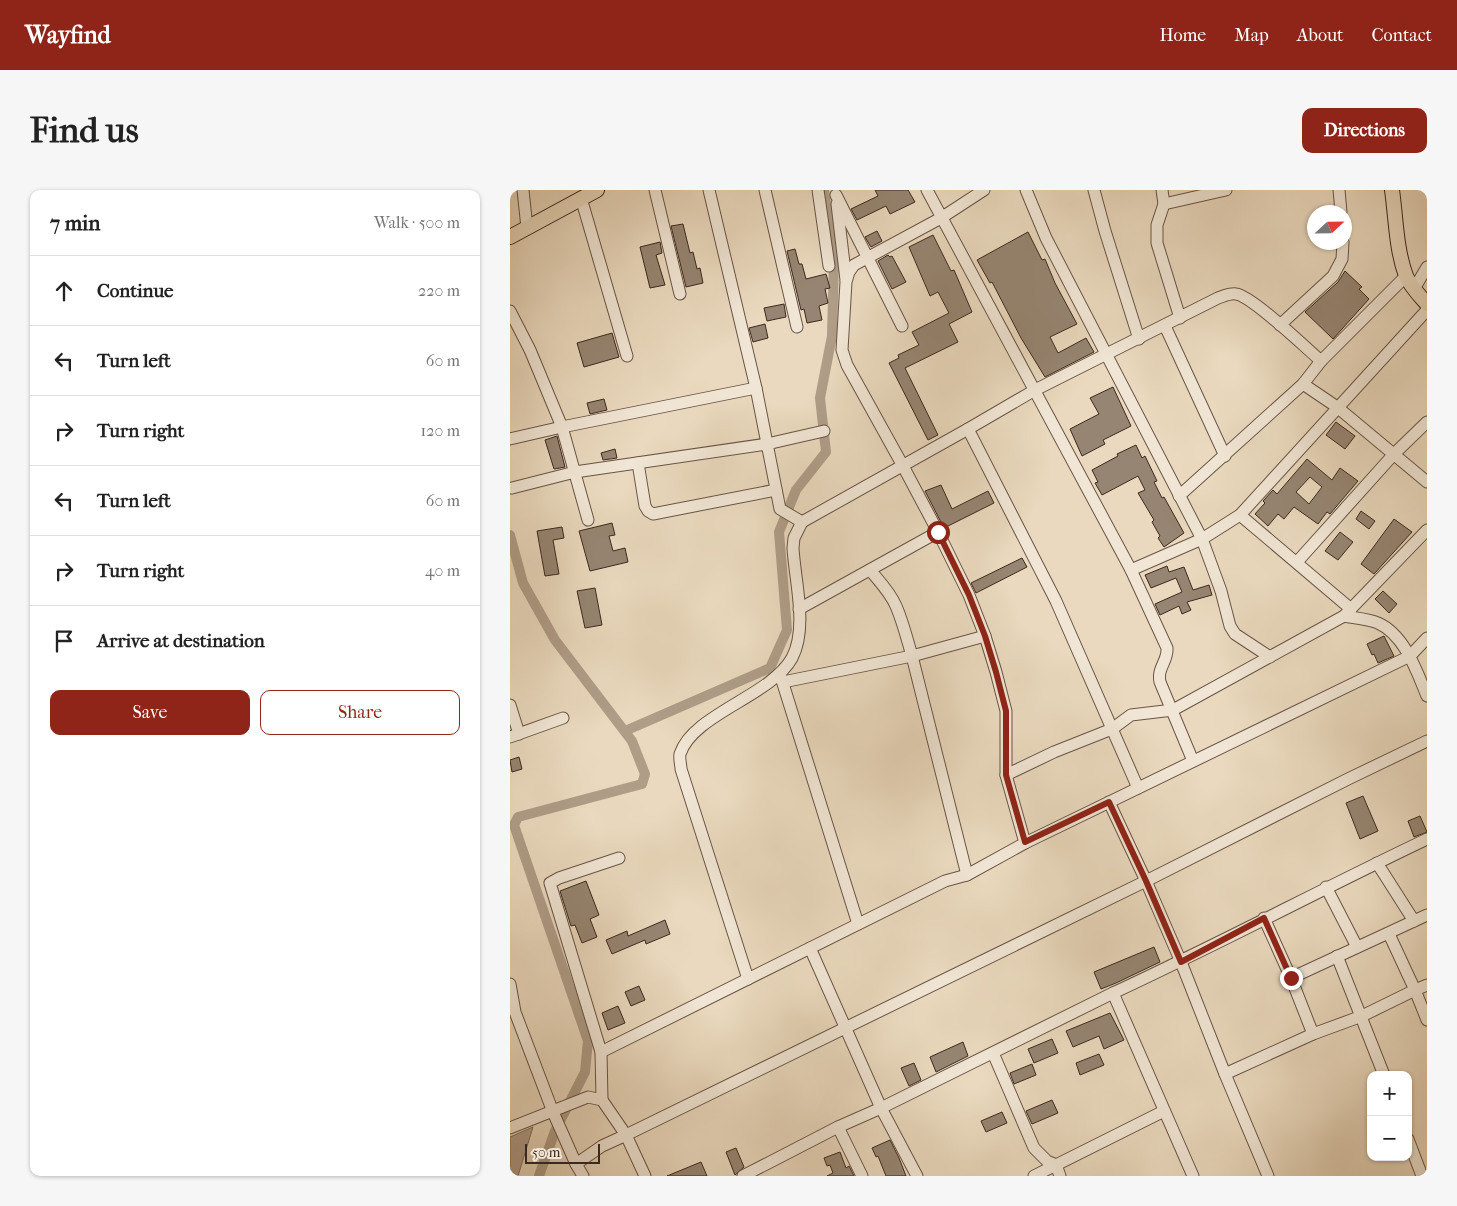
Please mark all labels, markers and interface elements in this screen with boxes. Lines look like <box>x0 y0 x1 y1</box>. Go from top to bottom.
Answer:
text: Wayfind <box>25 21 111 49</box>
text: Home <box>1159 25 1206 46</box>
text: Map <box>1234 25 1269 46</box>
text: About <box>1297 25 1343 46</box>
text: Contact <box>1371 25 1432 46</box>
button: Directions <box>1302 108 1427 153</box>
text: Find us <box>30 110 139 151</box>
north arrow <box>1307 205 1352 250</box>
text: 7 min <box>50 211 101 235</box>
text: Walk · 500 m <box>374 213 460 232</box>
icon: ahead <box>50 277 78 305</box>
text: Continue <box>97 280 173 302</box>
text: 220 m <box>418 281 460 300</box>
icon: left <box>50 347 78 375</box>
text: Turn left <box>97 350 171 372</box>
text: 60 m <box>426 351 460 370</box>
icon: right <box>50 417 78 445</box>
text: Turn right <box>97 420 184 442</box>
text: 120 m <box>421 421 460 440</box>
icon: left <box>50 487 78 515</box>
text: Turn left <box>97 490 171 512</box>
text: 60 m <box>426 491 460 510</box>
route start <box>927 521 950 544</box>
icon: right <box>50 557 78 585</box>
text: Turn right <box>97 560 184 582</box>
text: 40 m <box>425 561 460 580</box>
icon: arrive <box>50 627 78 655</box>
text: Arrive at destination <box>97 630 265 652</box>
button: Save <box>50 690 250 735</box>
button: Share <box>260 690 460 735</box>
route end <box>1280 967 1303 990</box>
map controls <box>1367 1071 1412 1161</box>
button: + <box>1367 1071 1412 1116</box>
button: − <box>1367 1116 1412 1161</box>
scale bar <box>525 1141 600 1164</box>
text: 50 m <box>532 1144 560 1161</box>

